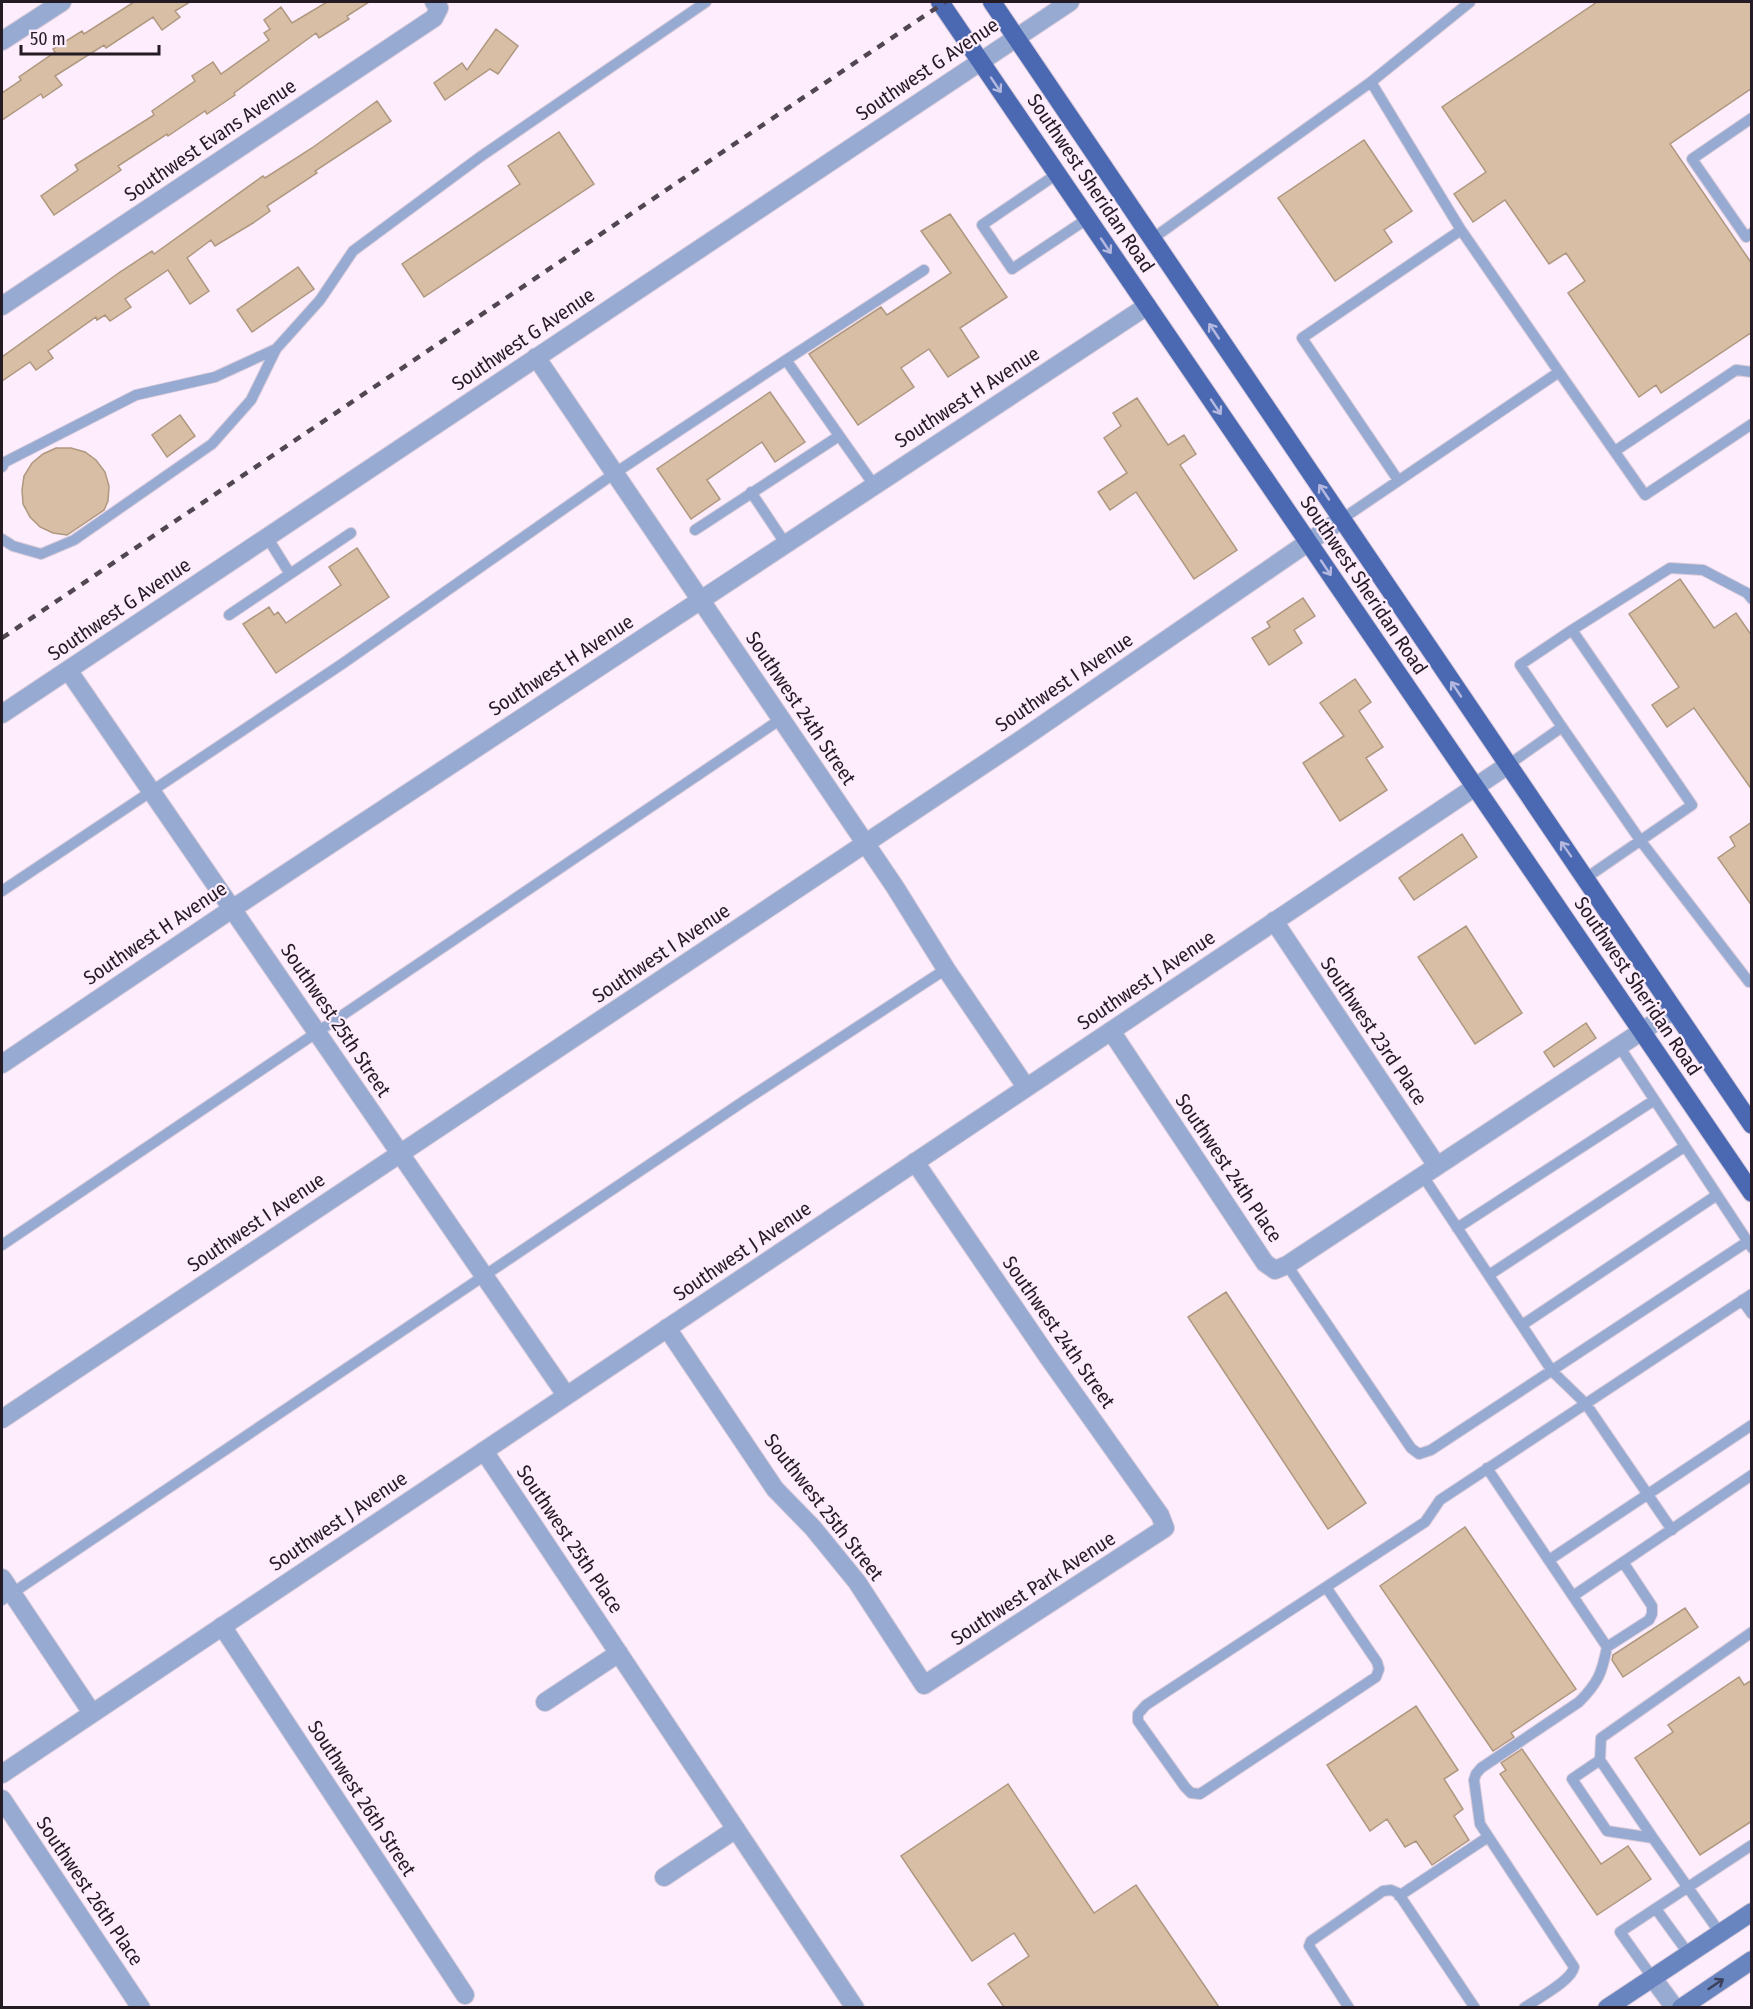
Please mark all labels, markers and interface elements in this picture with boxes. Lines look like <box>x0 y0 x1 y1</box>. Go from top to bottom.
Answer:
street label: Southwest G Avenue <box>851 12 1003 126</box>
scale bar <box>21 18 159 56</box>
text: 50 m <box>30 28 66 50</box>
street label: Southwest Evans Avenue <box>120 74 300 206</box>
one-way arrow <box>990 76 1002 92</box>
street label: Southwest Sheridan Road <box>1022 89 1160 277</box>
one-way arrow <box>1100 237 1112 253</box>
street label: Southwest G Avenue <box>447 282 599 396</box>
one-way arrow <box>1208 323 1220 339</box>
street label: Southwest H Avenue <box>890 341 1044 453</box>
one-way arrow <box>1210 398 1222 415</box>
one-way arrow <box>1318 484 1330 501</box>
street label: Southwest Sheridan Road <box>1295 491 1433 679</box>
street label: Southwest G Avenue <box>43 552 195 666</box>
one-way arrow <box>1320 559 1332 576</box>
street label: Southwest H Avenue <box>484 609 638 721</box>
street label: Southwest 24th Street <box>741 627 861 790</box>
street label: Southwest I Avenue <box>991 627 1137 737</box>
one-way arrow <box>1450 680 1463 697</box>
one-way arrow <box>1560 842 1572 858</box>
street label: Southwest H Avenue <box>79 876 231 990</box>
street label: Southwest Sheridan Road <box>1569 892 1707 1080</box>
street label: Southwest I Avenue <box>588 898 734 1008</box>
street label: Southwest J Avenue <box>1073 925 1219 1035</box>
street label: Southwest 25th Street <box>276 939 396 1102</box>
street label: Southwest 23rd Place <box>1315 952 1433 1110</box>
street label: Southwest 24th Place <box>1170 1089 1288 1247</box>
street label: Southwest I Avenue <box>183 1167 329 1277</box>
street label: Southwest J Avenue <box>669 1196 815 1306</box>
street label: Southwest 24th Street <box>998 1251 1121 1413</box>
street label: Southwest 25th Street <box>759 1429 889 1585</box>
street label: Southwest 25th Place <box>511 1460 629 1618</box>
street label: Southwest J Avenue <box>265 1466 411 1576</box>
street label: Southwest Park Avenue <box>946 1526 1120 1650</box>
street label: Southwest 26th Street <box>303 1716 421 1881</box>
street label: Southwest 26th Place <box>31 1812 149 1970</box>
one-way arrow <box>1708 1978 1724 1990</box>

